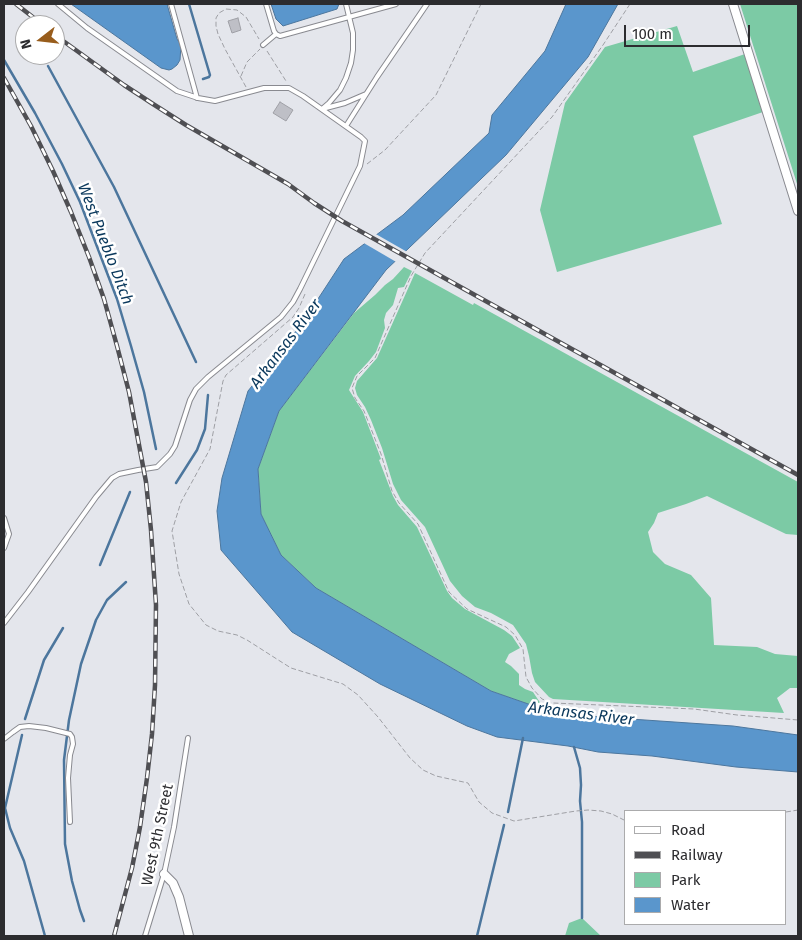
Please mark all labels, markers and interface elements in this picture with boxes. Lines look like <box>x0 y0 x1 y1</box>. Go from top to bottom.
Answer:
north arrow <box>15 15 65 65</box>
scale bar <box>627 15 753 47</box>
text: 100 m <box>632 25 672 43</box>
text: N <box>17 37 36 51</box>
water label: West Pueblo Ditch <box>73 180 137 308</box>
water label: Arkansas River <box>246 296 326 392</box>
water label: Arkansas River <box>527 698 635 730</box>
street label: West 9th Street <box>138 782 178 888</box>
legend <box>624 810 787 925</box>
text: Road <box>671 821 706 839</box>
text: Railway <box>671 846 723 864</box>
text: Park <box>671 871 701 889</box>
text: Water <box>671 896 710 914</box>

